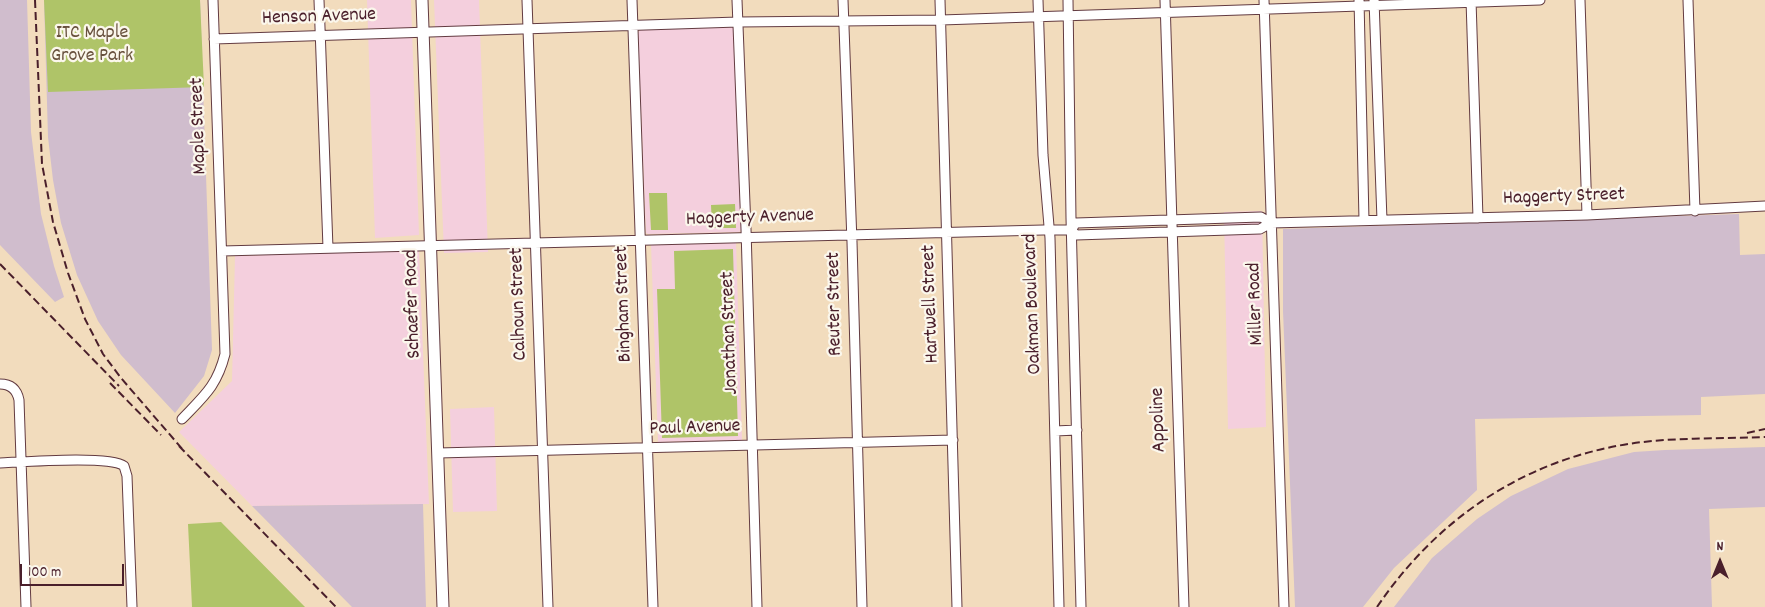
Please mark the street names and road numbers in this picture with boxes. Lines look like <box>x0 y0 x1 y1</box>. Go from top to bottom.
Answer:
street label: Henson Avenue <box>262 4 376 32</box>
street label: Maple Street <box>186 77 214 175</box>
street label: Haggerty Street <box>1503 184 1625 212</box>
street label: Haggerty Avenue <box>686 205 814 233</box>
street label: Oakman Boulevard <box>1020 233 1048 375</box>
street label: Hartwell Street <box>918 244 946 364</box>
street label: Bingham Street <box>611 245 639 363</box>
street label: Calhoun Street <box>506 247 534 361</box>
street label: Schaefer Road <box>400 249 428 359</box>
street label: Reuter Street <box>823 252 849 356</box>
street label: Miller Road <box>1244 262 1270 346</box>
street label: Jonathan Street <box>717 271 745 395</box>
street label: Appoline <box>1147 387 1173 453</box>
street label: Paul Avenue <box>649 415 741 443</box>

